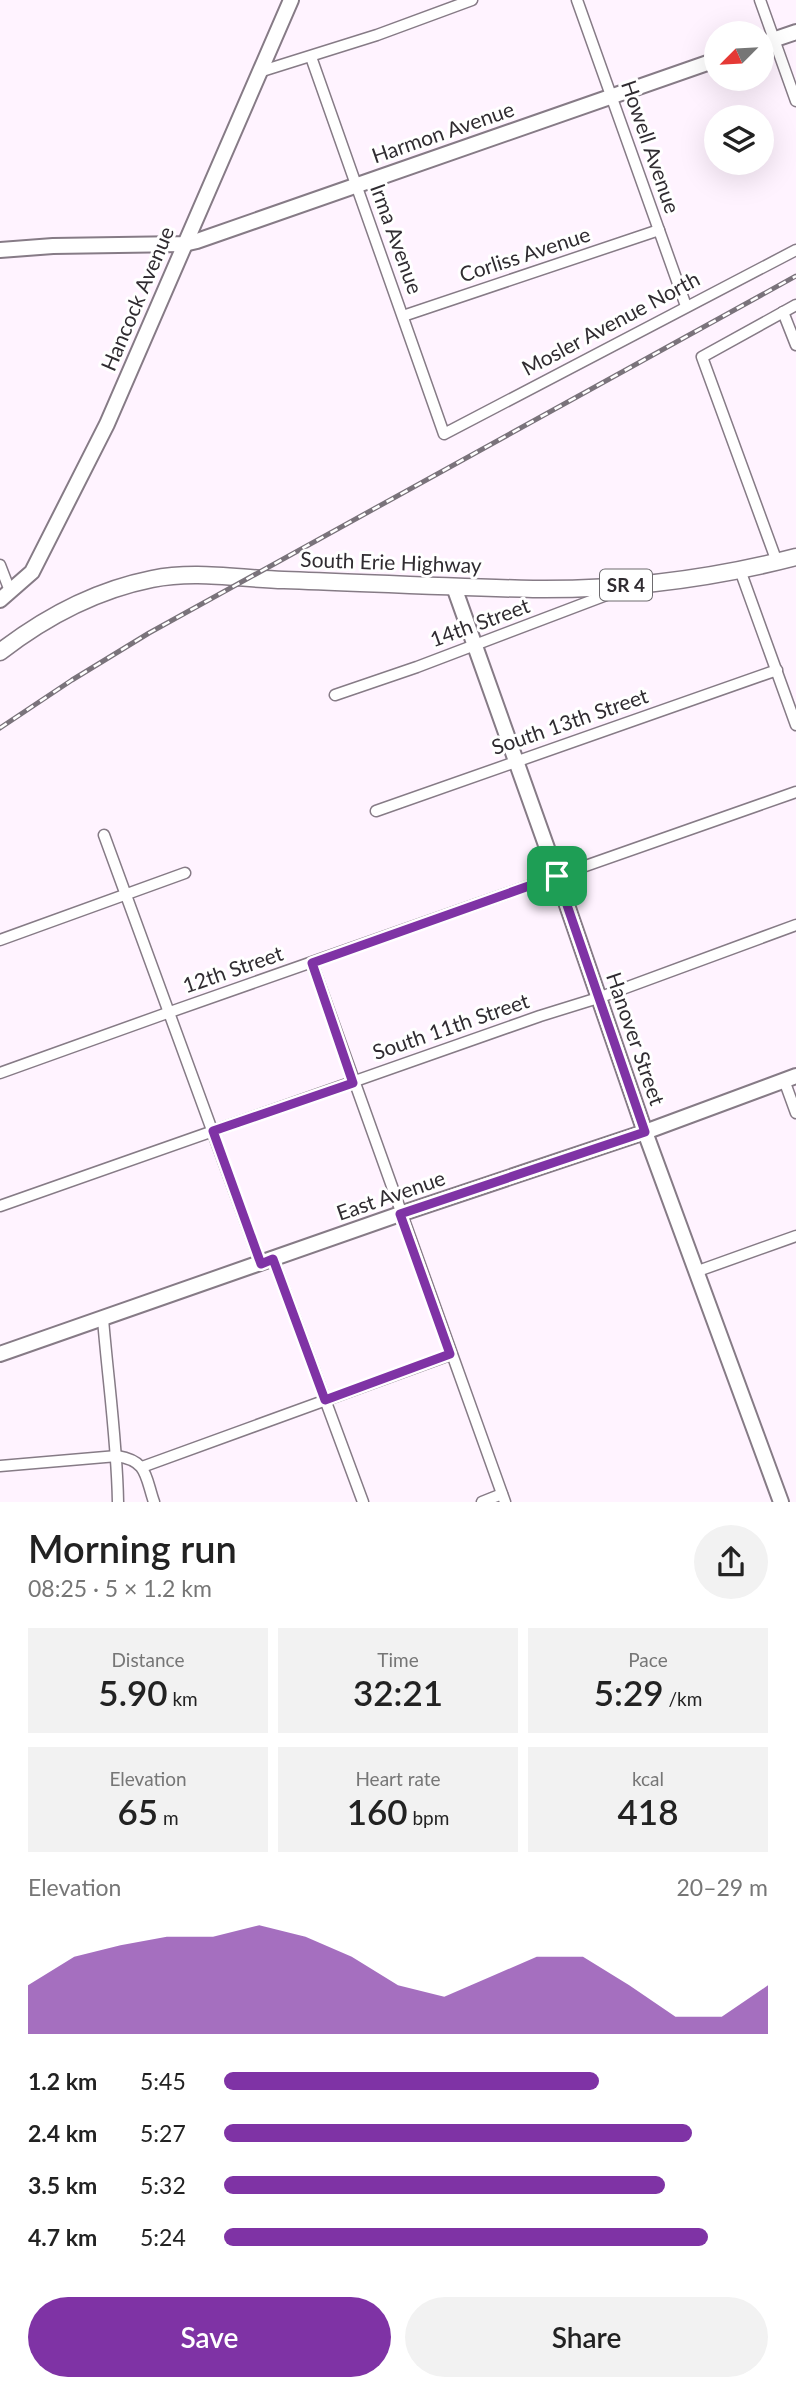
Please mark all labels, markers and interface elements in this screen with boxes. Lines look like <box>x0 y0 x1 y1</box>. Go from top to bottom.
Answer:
north arrow <box>704 21 774 91</box>
map controls <box>704 21 774 175</box>
street label: Howell Avenue <box>617 77 686 216</box>
street label: Harmon Avenue <box>368 96 517 168</box>
button: layers <box>704 105 774 175</box>
street label: Irma Avenue <box>366 180 429 297</box>
street label: Corliss Avenue <box>456 221 593 286</box>
street label: Hancock Avenue <box>95 222 178 374</box>
street label: Mosler Avenue North <box>517 265 703 380</box>
street label: South Erie Highway <box>300 546 482 577</box>
road number: SR 4 <box>600 570 652 600</box>
street label: 14th Street <box>426 592 533 651</box>
street label: South 13th Street <box>488 682 651 759</box>
pin <box>527 846 587 906</box>
icon: arrive <box>538 857 576 895</box>
street label: 12th Street <box>179 940 286 997</box>
street label: Hanover Street <box>602 969 671 1109</box>
street label: South 11th Street <box>369 987 532 1064</box>
street label: East Avenue <box>333 1164 448 1225</box>
text: Morning run <box>28 1525 237 1571</box>
button: share <box>694 1525 768 1599</box>
text: 08:25 · 5 × 1.2 km <box>28 1574 212 1602</box>
text: Distance <box>112 1648 184 1671</box>
text: Time <box>377 1648 419 1671</box>
text: Pace <box>628 1648 668 1671</box>
text: 5.90 <box>98 1671 168 1713</box>
text: 32:21 <box>353 1671 443 1713</box>
text: 5:29 <box>594 1671 664 1713</box>
text: km <box>168 1687 198 1710</box>
text: /km <box>664 1687 702 1710</box>
text: Elevation <box>109 1767 187 1790</box>
text: Heart rate <box>355 1767 441 1790</box>
text: kcal <box>632 1767 664 1790</box>
text: 65 <box>117 1790 158 1832</box>
text: 160 <box>347 1790 408 1832</box>
text: 418 <box>618 1790 678 1832</box>
text: m <box>158 1806 179 1829</box>
text: bpm <box>408 1806 449 1829</box>
text: Elevation <box>28 1873 121 1901</box>
text: 20–29 m <box>676 1873 768 1901</box>
text: 1.2 km <box>28 2067 97 2095</box>
text: 5:45 <box>140 2067 186 2095</box>
text: 2.4 km <box>28 2119 97 2147</box>
text: 5:27 <box>140 2119 186 2147</box>
text: 3.5 km <box>28 2171 97 2199</box>
text: 5:32 <box>140 2171 186 2199</box>
text: 4.7 km <box>28 2223 97 2251</box>
text: 5:24 <box>140 2223 186 2251</box>
button: Save <box>28 2297 391 2377</box>
button: Share <box>405 2297 768 2377</box>

